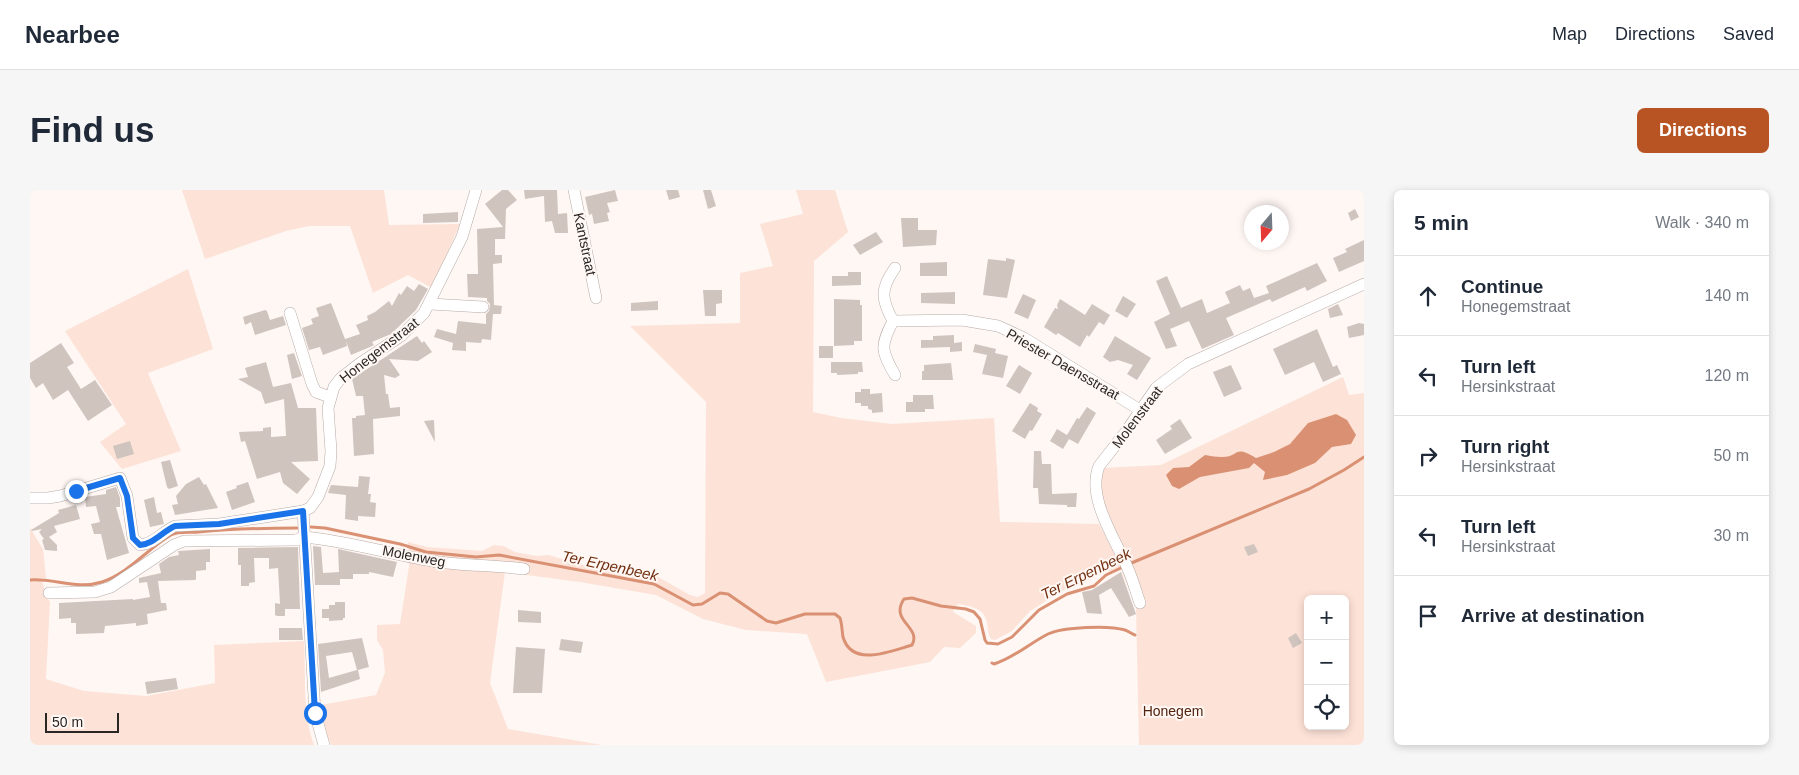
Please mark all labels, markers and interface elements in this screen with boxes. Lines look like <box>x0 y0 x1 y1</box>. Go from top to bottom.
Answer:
text: Nearbee <box>25 21 120 48</box>
text: Map <box>1552 24 1587 44</box>
text: Directions <box>1615 24 1695 44</box>
text: Saved <box>1723 24 1774 44</box>
button: Directions <box>1637 108 1769 153</box>
text: Find us <box>30 110 154 149</box>
north arrow <box>1244 205 1289 250</box>
street label: Kantstraat <box>571 211 599 277</box>
text: 5 min <box>1414 211 1469 234</box>
text: Walk · 340 m <box>1655 214 1749 231</box>
text: Continue <box>1461 276 1543 297</box>
icon: ahead <box>1414 282 1442 310</box>
text: 140 m <box>1705 287 1749 304</box>
text: Honegemstraat <box>1461 298 1570 315</box>
street label: Honegemstraat <box>336 314 422 386</box>
street label: Priester Daensstraat <box>1004 325 1122 403</box>
text: Turn left <box>1461 356 1536 377</box>
icon: left <box>1414 362 1442 390</box>
text: 120 m <box>1705 367 1749 384</box>
text: Hersinkstraat <box>1461 378 1555 395</box>
street label: Molenstraat <box>1109 383 1165 451</box>
text: Turn right <box>1461 436 1549 457</box>
icon: right <box>1414 442 1442 470</box>
text: 50 m <box>1713 447 1749 464</box>
text: Hersinkstraat <box>1461 458 1555 475</box>
route end <box>65 480 88 503</box>
text: Turn left <box>1461 516 1536 537</box>
icon: left <box>1414 522 1442 550</box>
text: 30 m <box>1713 527 1749 544</box>
text: Hersinkstraat <box>1461 538 1555 555</box>
street label: Molenweg <box>381 542 447 570</box>
water label: Ter Erpenbeek <box>1038 544 1135 603</box>
water label: Ter Erpenbeek <box>560 547 661 584</box>
map controls <box>1304 595 1349 730</box>
button: + <box>1304 595 1349 640</box>
icon: arrive <box>1414 602 1442 630</box>
text: Arrive at destination <box>1461 605 1645 626</box>
button: − <box>1304 640 1349 685</box>
button: locate <box>1304 685 1349 730</box>
route start <box>304 702 327 725</box>
park label: Honegem <box>1143 703 1203 719</box>
scale bar <box>45 710 119 733</box>
text: 50 m <box>52 714 83 730</box>

